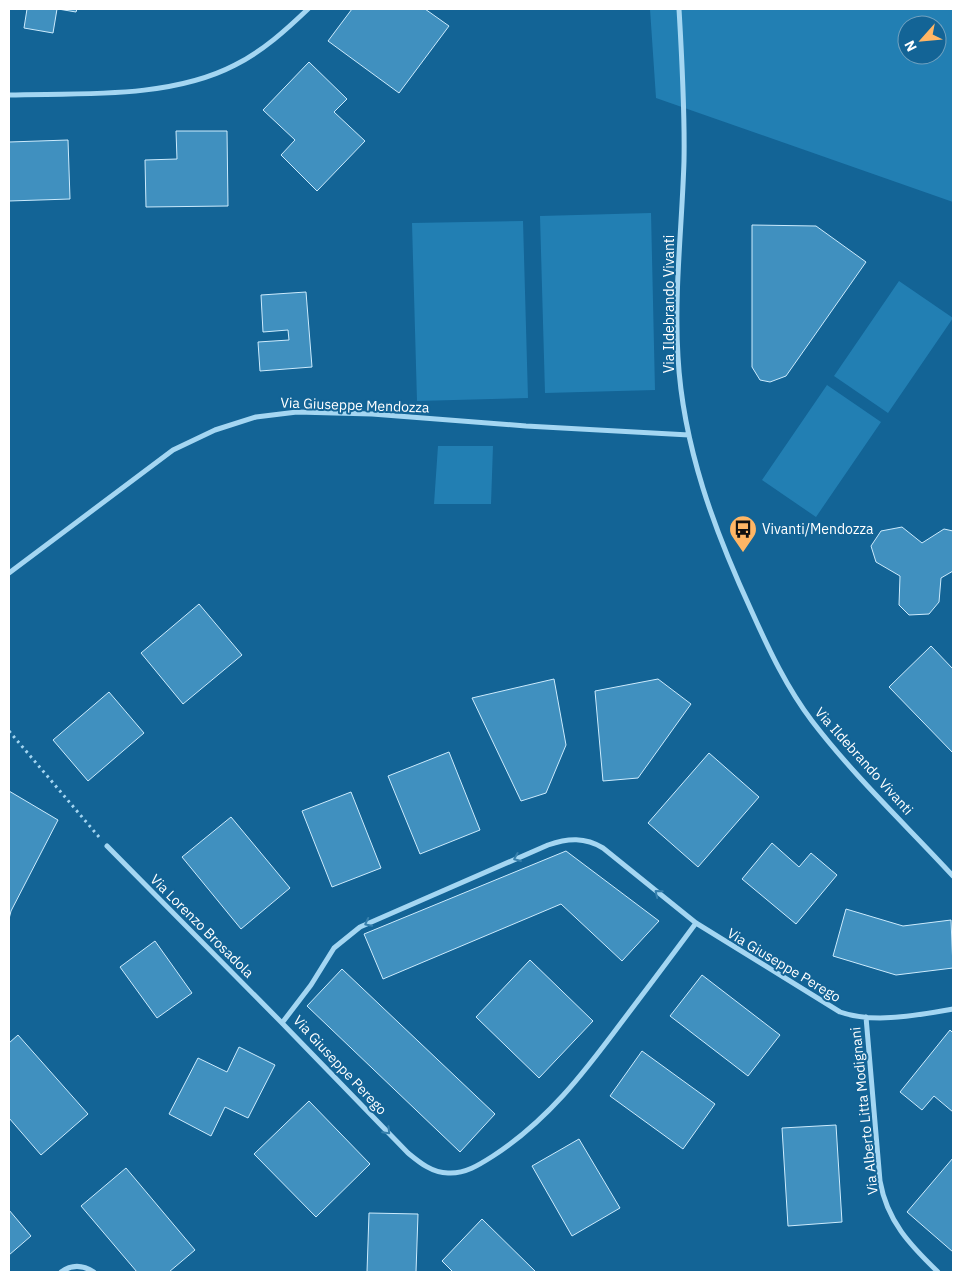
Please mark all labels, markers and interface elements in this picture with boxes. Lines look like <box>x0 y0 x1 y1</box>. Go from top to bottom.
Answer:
north arrow <box>897 15 947 65</box>
text: N <box>900 37 921 55</box>
street label: Via Ildebrando Vivanti <box>660 235 678 373</box>
street label: Via Giuseppe Mendozza <box>280 393 430 417</box>
bus stop icon: Vivanti/Mendozza <box>728 514 758 553</box>
place label: Vivanti/Mendozza <box>762 520 874 538</box>
street label: Via Ildebrando Vivanti <box>811 703 917 819</box>
one-way arrow <box>513 852 522 863</box>
street label: Via Lorenzo Brosadola <box>146 870 258 982</box>
one-way arrow <box>654 890 663 899</box>
one-way arrow <box>364 917 373 927</box>
street label: Via Giuseppe Perego <box>724 924 844 1006</box>
street label: Via Giuseppe Perego <box>289 1012 391 1119</box>
street label: Via Alberto Litta Modignani <box>846 1026 882 1196</box>
one-way arrow <box>381 1126 390 1135</box>

